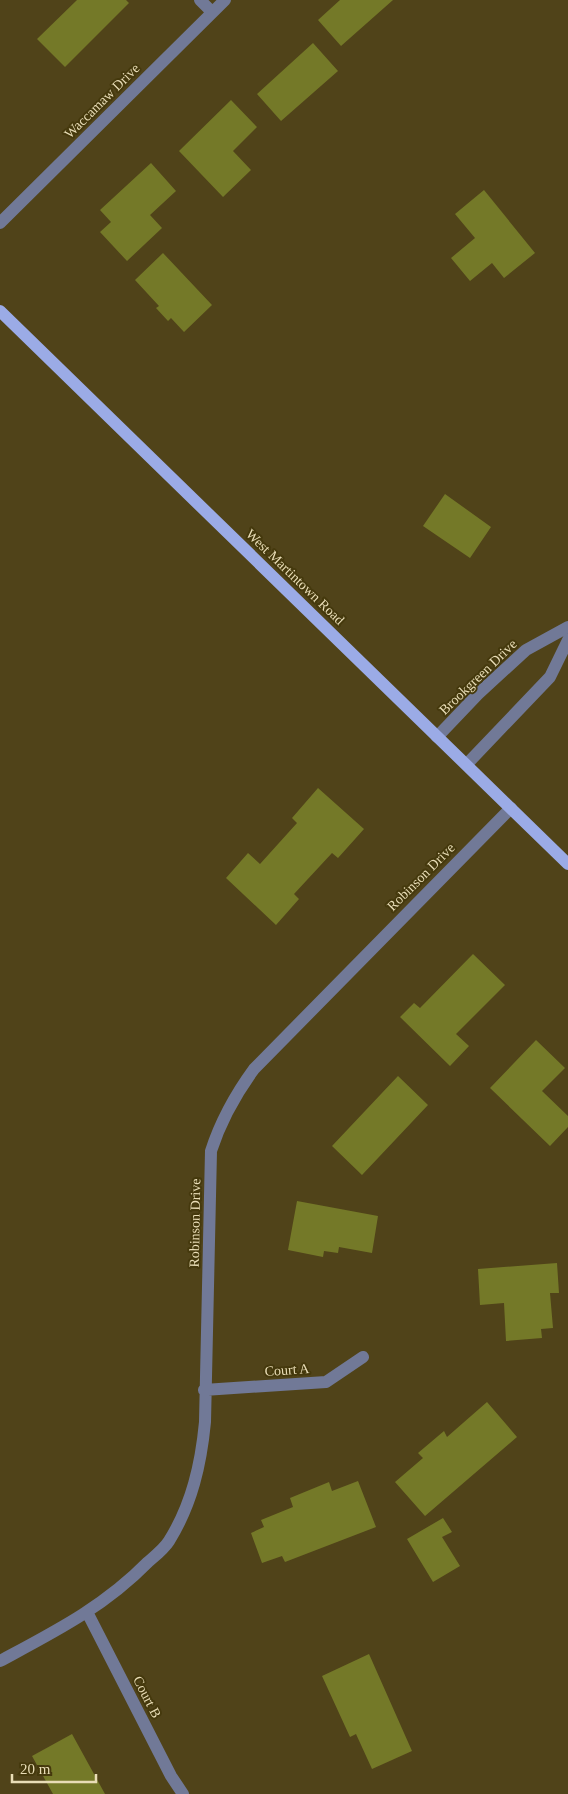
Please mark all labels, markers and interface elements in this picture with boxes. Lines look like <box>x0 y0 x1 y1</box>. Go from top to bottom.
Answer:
street label: Waccamaw Drive <box>62 61 142 141</box>
street label: West Martintown Road <box>243 526 347 628</box>
street label: Brookgreen Drive <box>436 636 520 718</box>
street label: Robinson Drive <box>384 840 458 914</box>
street label: Robinson Drive <box>187 1178 203 1268</box>
street label: Court A <box>264 1361 311 1379</box>
street label: Court B <box>130 1674 164 1720</box>
scale bar <box>12 1752 96 1784</box>
text: 20 m <box>20 1761 51 1777</box>

